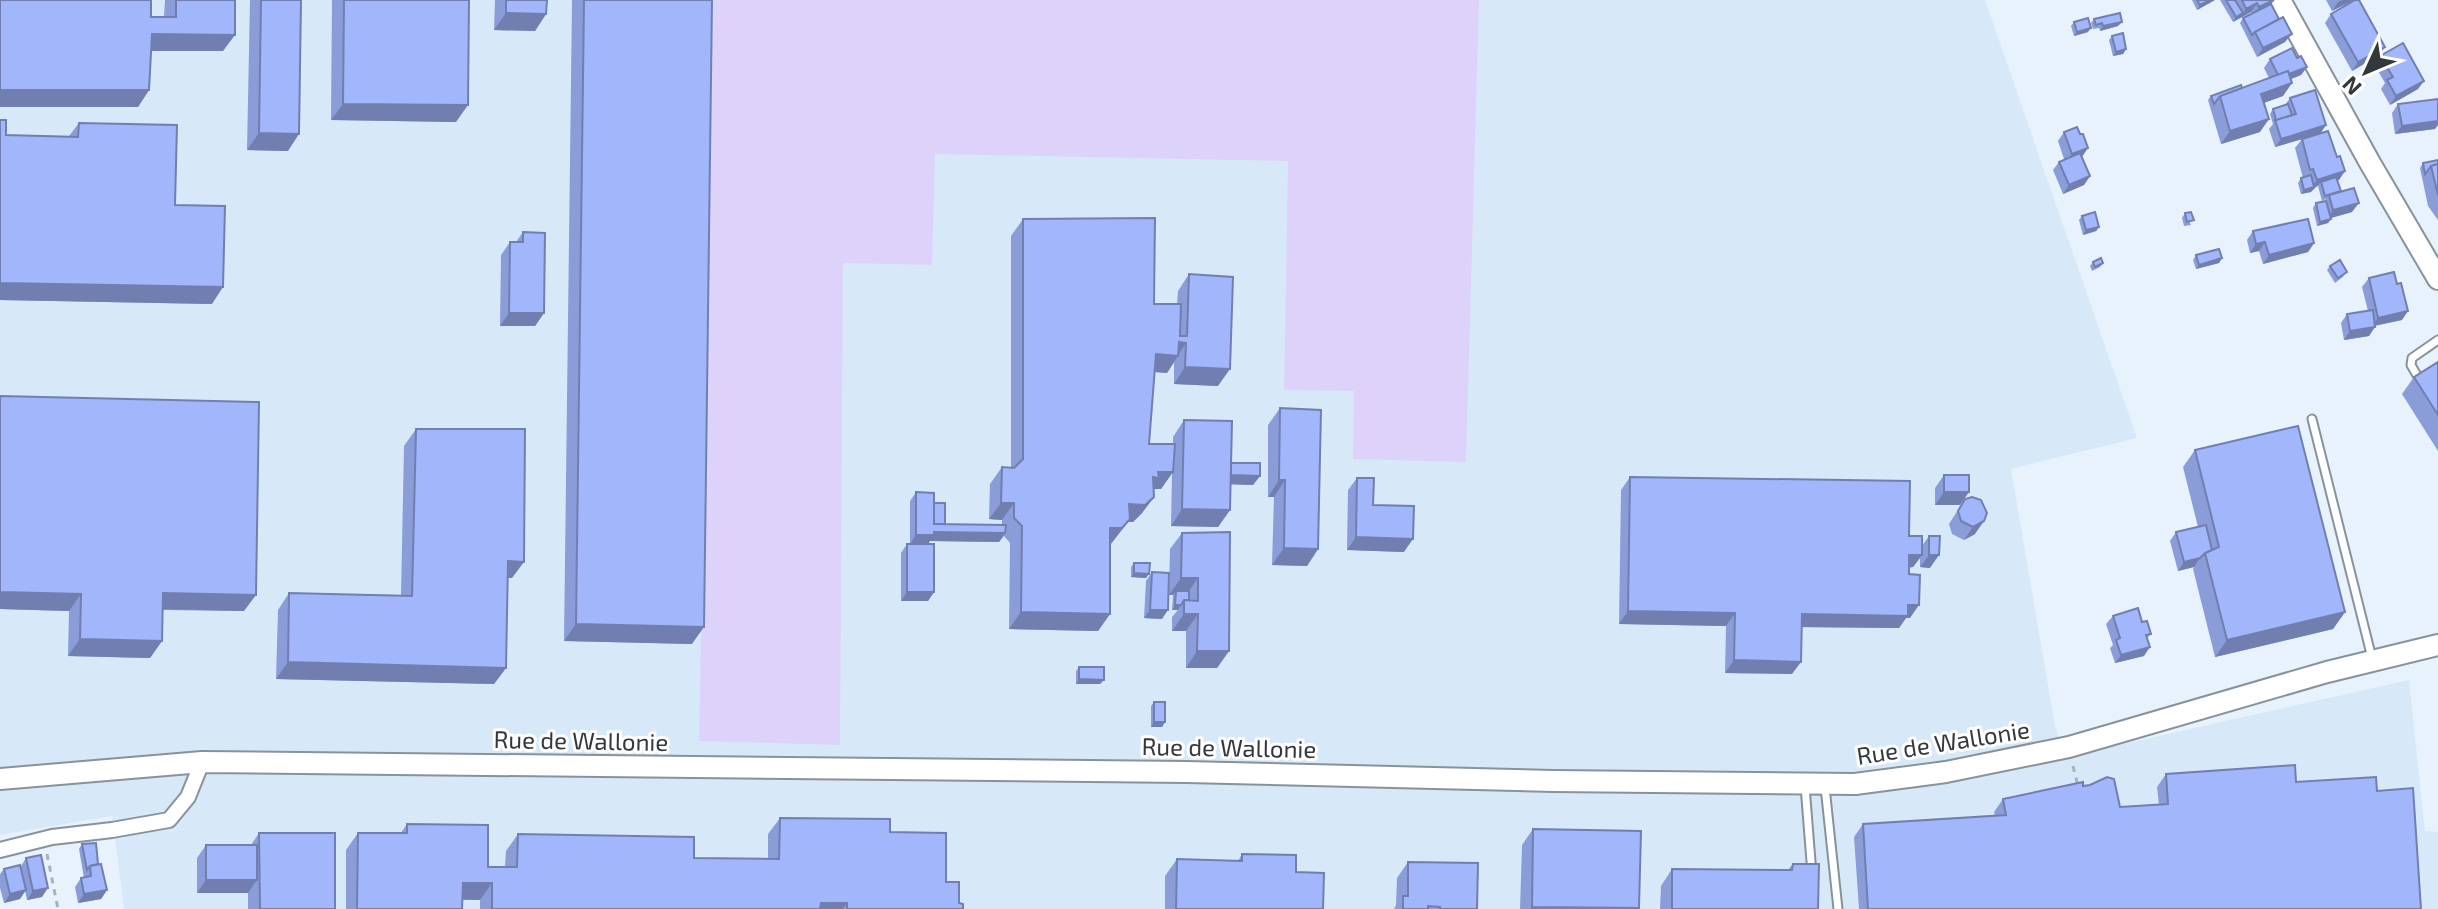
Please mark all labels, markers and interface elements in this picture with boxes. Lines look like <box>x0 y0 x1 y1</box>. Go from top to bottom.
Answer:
north arrow <box>2326 32 2406 112</box>
text: N <box>2336 72 2366 101</box>
street label: Rue de Wallonie <box>1854 714 2032 770</box>
street label: Rue de Wallonie <box>493 724 669 756</box>
street label: Rue de Wallonie <box>1141 731 1317 763</box>

